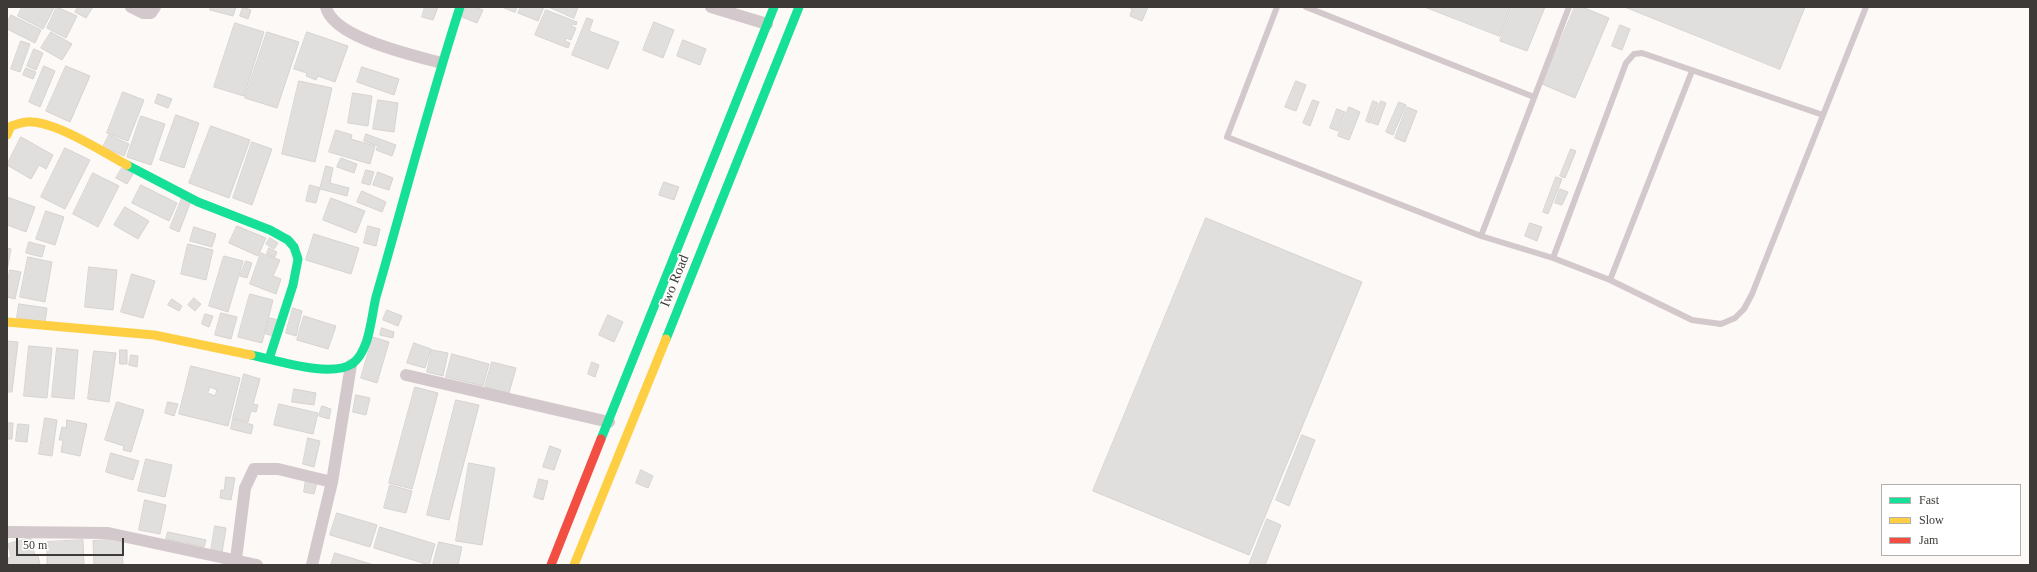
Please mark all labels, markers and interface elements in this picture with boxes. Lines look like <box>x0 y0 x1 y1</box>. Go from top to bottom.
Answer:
street label: Iwo Road <box>657 252 693 310</box>
legend <box>1881 484 2021 556</box>
text: Fast <box>1919 493 1939 507</box>
text: Slow <box>1919 513 1944 527</box>
scale bar <box>18 530 126 556</box>
text: Jam <box>1919 533 1938 547</box>
text: 50 m <box>23 538 47 552</box>

